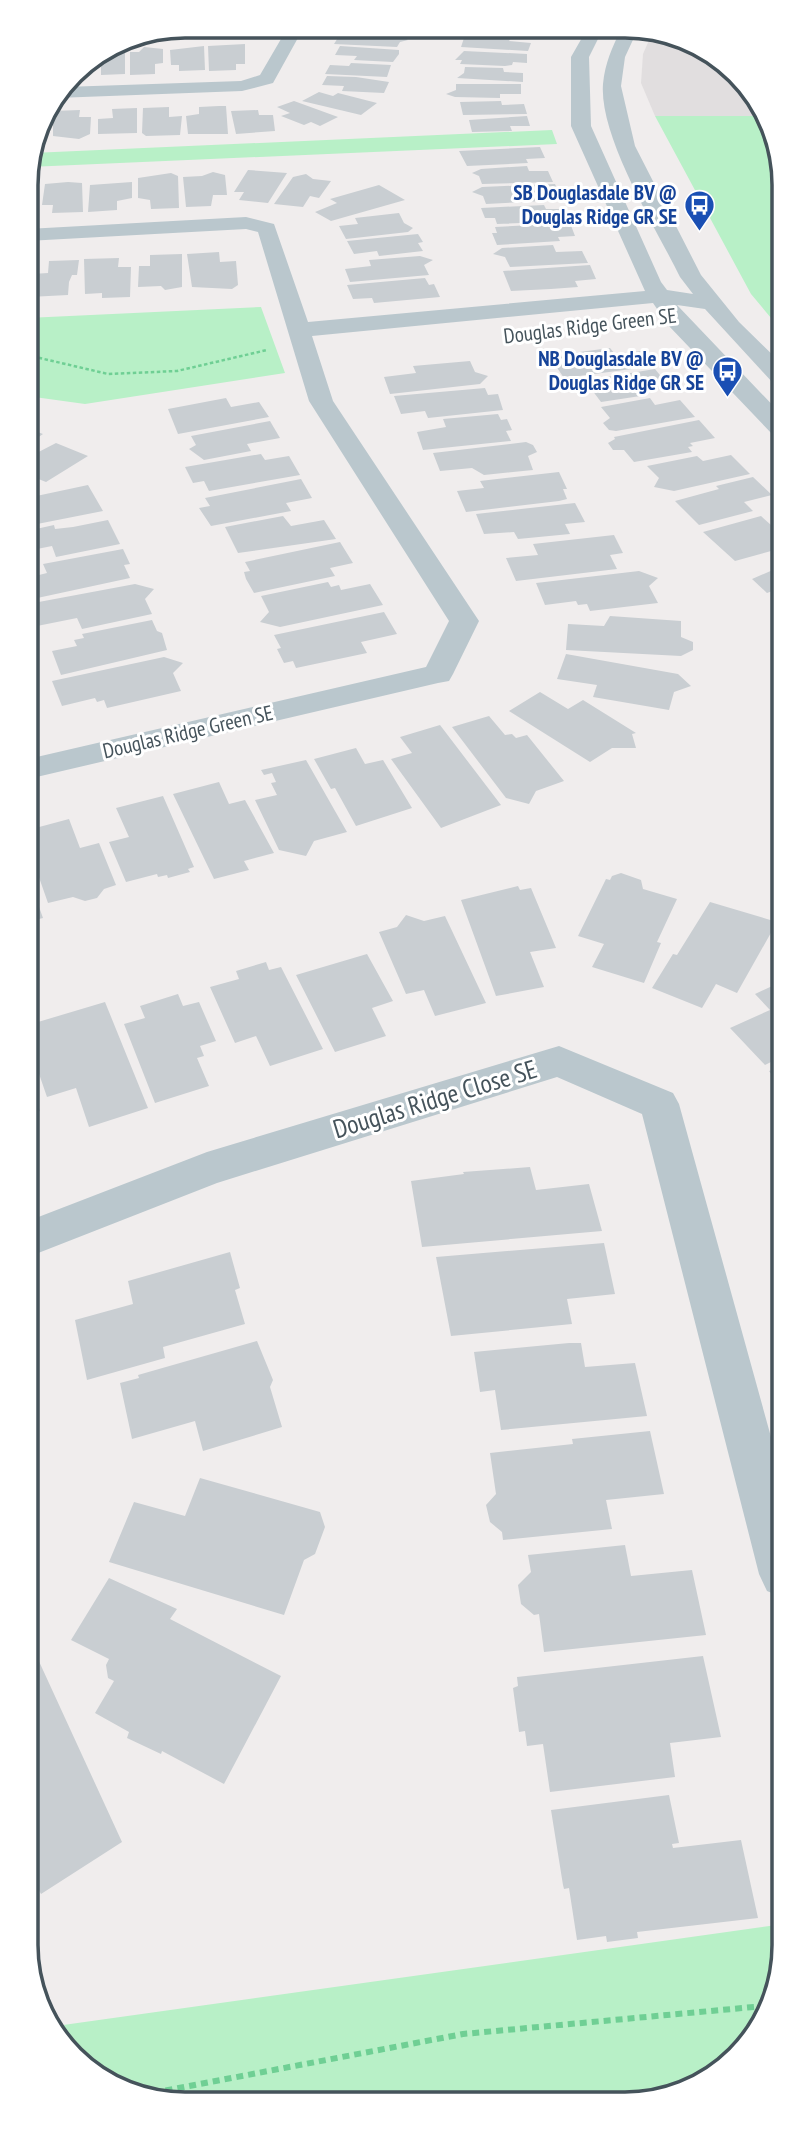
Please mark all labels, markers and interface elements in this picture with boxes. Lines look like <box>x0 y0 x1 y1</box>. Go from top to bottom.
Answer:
place label: SB Douglasdale BV @ Douglas Ridge GR SE <box>513 179 677 230</box>
bus stop icon: SB Douglasdale BV @ Douglas Ridge GR SE <box>683 188 717 232</box>
street label: Douglas Ridge Green SE <box>502 302 678 350</box>
place label: NB Douglasdale BV @ Douglas Ridge GR SE <box>538 345 704 396</box>
bus stop icon: NB Douglasdale BV @ Douglas Ridge GR SE <box>710 354 744 398</box>
street label: Douglas Ridge Green SE <box>100 699 276 764</box>
street label: Douglas Ridge Close SE <box>329 1052 541 1145</box>

